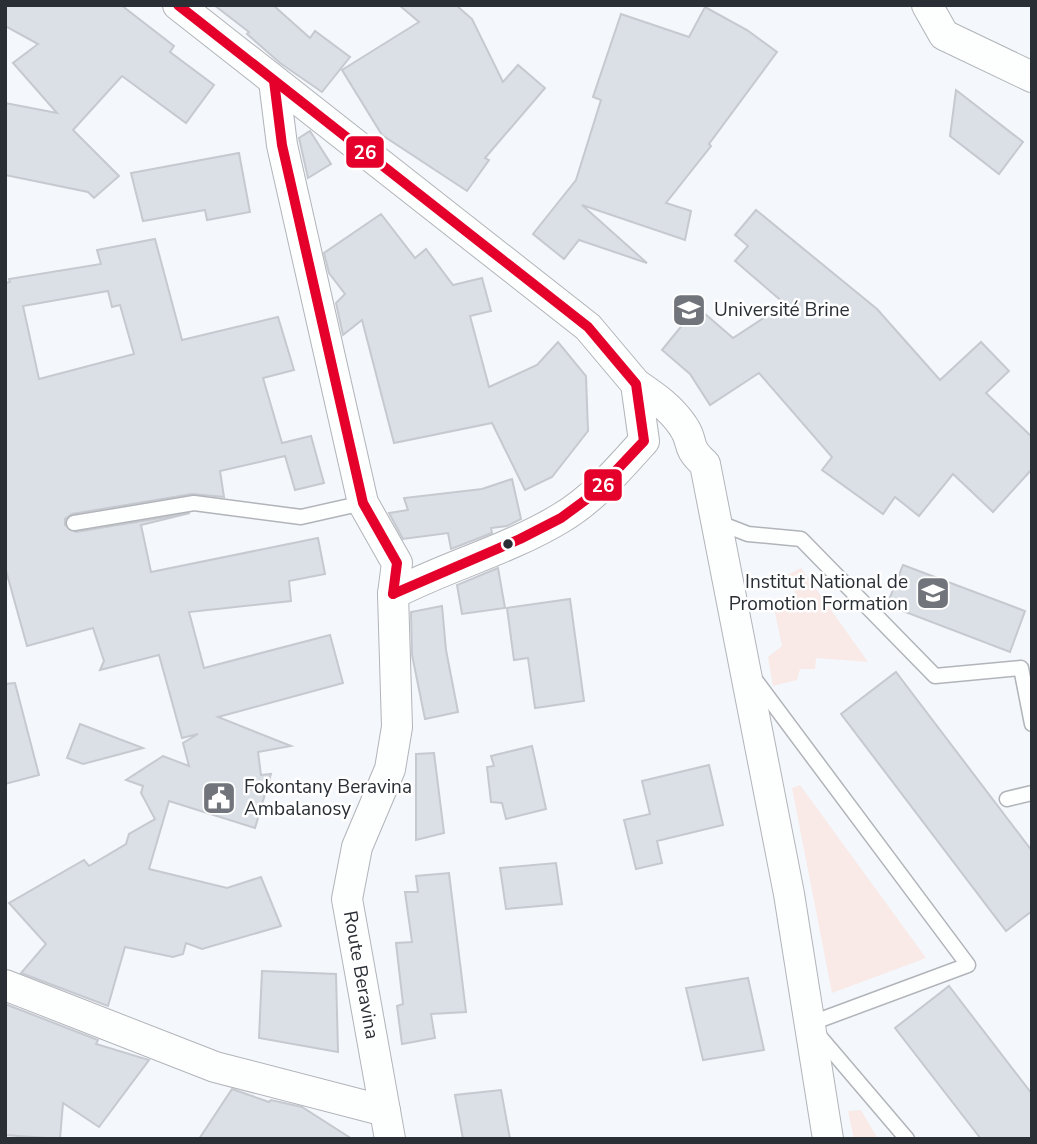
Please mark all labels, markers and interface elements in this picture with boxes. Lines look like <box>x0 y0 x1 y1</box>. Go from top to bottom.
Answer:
line badge: 26 <box>345 135 385 169</box>
text: 26 <box>354 140 376 166</box>
school or university icon: Université Brine <box>670 291 708 329</box>
place label: Université Brine <box>714 297 850 323</box>
line badge: 26 <box>583 468 623 502</box>
text: 26 <box>592 473 614 499</box>
unlabelled marker <box>501 537 515 551</box>
place label: Institut National de Promotion Formation <box>729 569 908 617</box>
school or university icon: Institut National de Promotion Formation <box>914 574 952 612</box>
place label: Fokontany Beravina Ambalanosy <box>244 774 412 822</box>
public building icon: Fokontany Beravina Ambalanosy <box>200 779 238 817</box>
street label: Route Beravina <box>337 909 385 1041</box>

